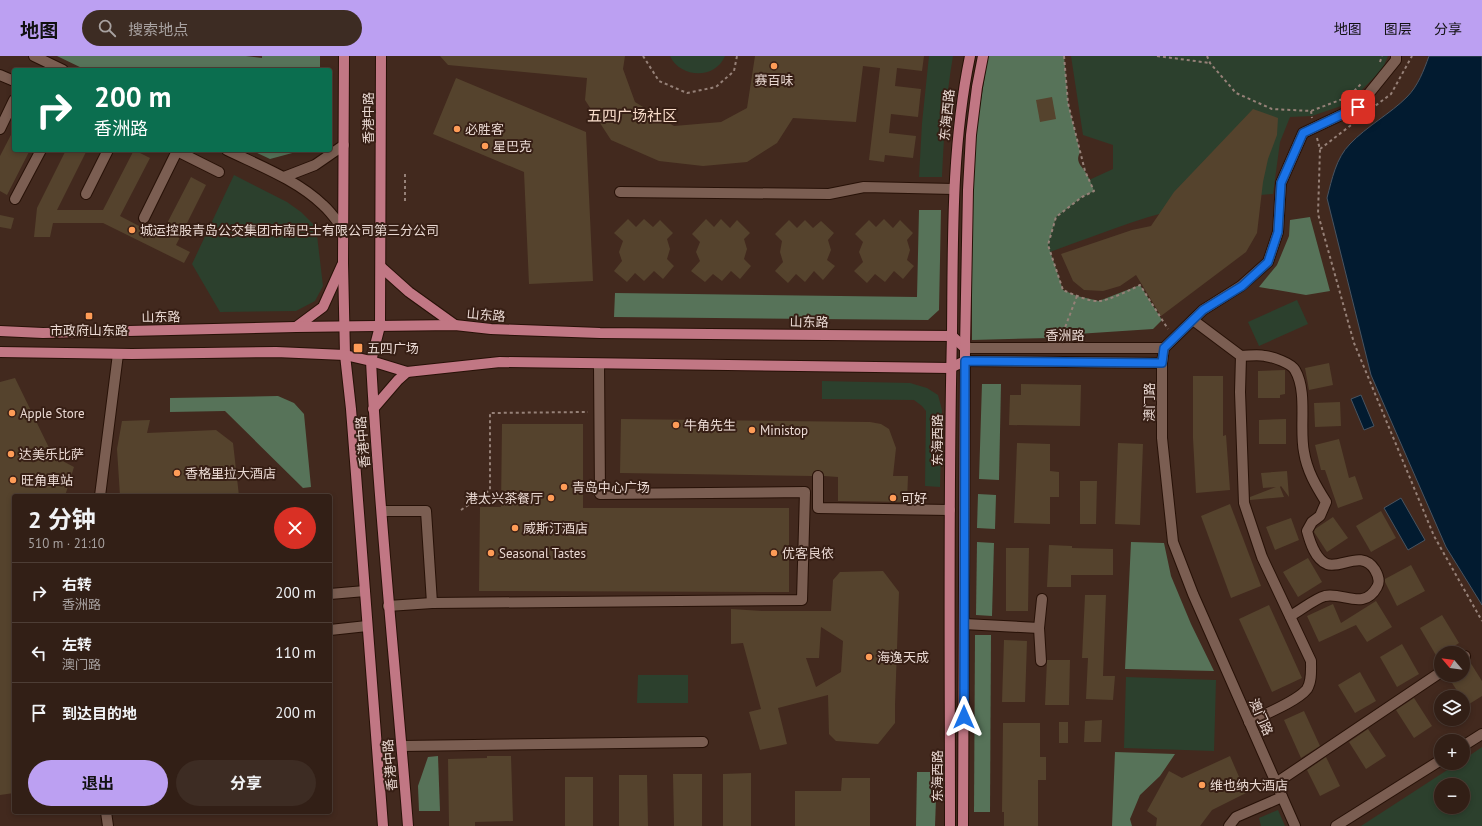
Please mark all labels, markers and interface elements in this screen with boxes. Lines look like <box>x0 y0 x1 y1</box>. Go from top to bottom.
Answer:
search box <box>82 10 362 46</box>
icon: search <box>96 17 118 39</box>
text: 地图 <box>20 18 58 42</box>
text: 搜索地点 <box>128 20 188 39</box>
text: 地图 <box>1334 20 1362 38</box>
text: 图层 <box>1384 20 1412 38</box>
text: 分享 <box>1434 20 1462 38</box>
marker: 赛百味 <box>769 61 779 71</box>
place label: 赛百味 <box>754 72 794 89</box>
text: 200 m <box>94 78 171 115</box>
icon: right <box>28 84 80 136</box>
street label: 东海西路 <box>936 88 958 142</box>
pin <box>1341 90 1375 124</box>
street label: 香港中路 <box>360 92 377 144</box>
icon: arrive <box>1347 96 1369 118</box>
district label: 五四广场社区 <box>587 106 677 125</box>
text: 香洲路 <box>94 117 148 140</box>
place label: 必胜客 <box>465 121 504 138</box>
marker: 必胜客 <box>452 124 462 134</box>
place label: 星巴克 <box>493 138 532 155</box>
marker: 星巴克 <box>480 141 490 151</box>
place label: 城运控股青岛公交集团市南巴士有限公司第三分公司 <box>140 222 439 239</box>
marker: 城运控股青岛公交集团市南巴士有限公司第三分公司 <box>127 225 137 235</box>
street label: 山东路 <box>466 305 506 325</box>
street label: 山东路 <box>141 308 181 326</box>
marker: 市政府山东路 <box>84 311 94 321</box>
street label: 山东路 <box>789 313 829 331</box>
place label: 市政府山东路 <box>50 322 128 339</box>
street label: 香洲路 <box>1045 327 1085 344</box>
place label: 五四广场 <box>367 340 419 357</box>
marker: 五四广场 <box>352 342 364 354</box>
street label: 澳门路 <box>1141 382 1158 422</box>
place label: Apple Store <box>20 405 85 422</box>
marker: Apple Store <box>7 408 17 418</box>
street label: 东海西路 <box>929 414 946 466</box>
street label: 香港中路 <box>352 415 374 469</box>
place label: 牛角先生 <box>684 417 736 434</box>
marker: 牛角先生 <box>671 420 681 430</box>
place label: Ministop <box>760 422 808 439</box>
marker: Ministop <box>747 425 757 435</box>
place label: 达美乐比萨 <box>19 446 84 463</box>
marker: 达美乐比萨 <box>6 449 16 459</box>
place label: 香格里拉大酒店 <box>185 465 276 482</box>
marker: 香格里拉大酒店 <box>172 468 182 478</box>
place label: 旺角車站 <box>21 472 73 489</box>
marker: 旺角車站 <box>8 475 18 485</box>
place label: 青岛中心广场 <box>572 479 650 496</box>
marker: 青岛中心广场 <box>559 482 569 492</box>
place label: 港太兴茶餐厅 <box>465 490 543 507</box>
place label: 可好 <box>901 490 927 507</box>
marker: 港太兴茶餐厅 <box>546 493 556 503</box>
marker: 可好 <box>888 493 898 503</box>
text: 2 分钟 <box>28 504 96 535</box>
button: close <box>274 507 316 549</box>
place label: 威斯汀酒店 <box>523 520 588 537</box>
marker: 威斯汀酒店 <box>510 523 520 533</box>
text: 510 m · 21:10 <box>28 535 105 552</box>
place label: Seasonal Tastes <box>499 545 586 562</box>
place label: 优客良依 <box>782 545 834 562</box>
marker: Seasonal Tastes <box>486 548 496 558</box>
marker: 优客良依 <box>769 548 779 558</box>
text: 右转 <box>62 575 92 594</box>
icon: right <box>28 582 50 604</box>
text: 200 m <box>275 583 316 602</box>
text: 香洲路 <box>62 596 101 613</box>
text: 左转 <box>62 635 92 654</box>
icon: left <box>28 642 50 664</box>
text: 110 m <box>275 643 316 662</box>
north arrow <box>1434 646 1470 682</box>
map controls <box>1434 646 1470 814</box>
place label: 海逸天成 <box>877 649 929 666</box>
marker: 海逸天成 <box>864 652 874 662</box>
text: 澳门路 <box>62 656 101 673</box>
button: layers <box>1434 690 1470 726</box>
position arrow <box>943 696 985 738</box>
street label: 澳门路 <box>1245 696 1277 738</box>
icon: arrive <box>28 702 50 724</box>
text: 200 m <box>275 703 316 722</box>
text: 到达目的地 <box>62 704 137 723</box>
button: + <box>1434 734 1470 770</box>
street label: 香港中路 <box>379 738 401 792</box>
street label: 东海西路 <box>929 750 946 802</box>
button: 退出 <box>28 760 168 806</box>
button: 分享 <box>176 760 316 806</box>
place label: 维也纳大酒店 <box>1210 777 1288 794</box>
button: − <box>1434 778 1470 814</box>
marker: 维也纳大酒店 <box>1197 780 1207 790</box>

